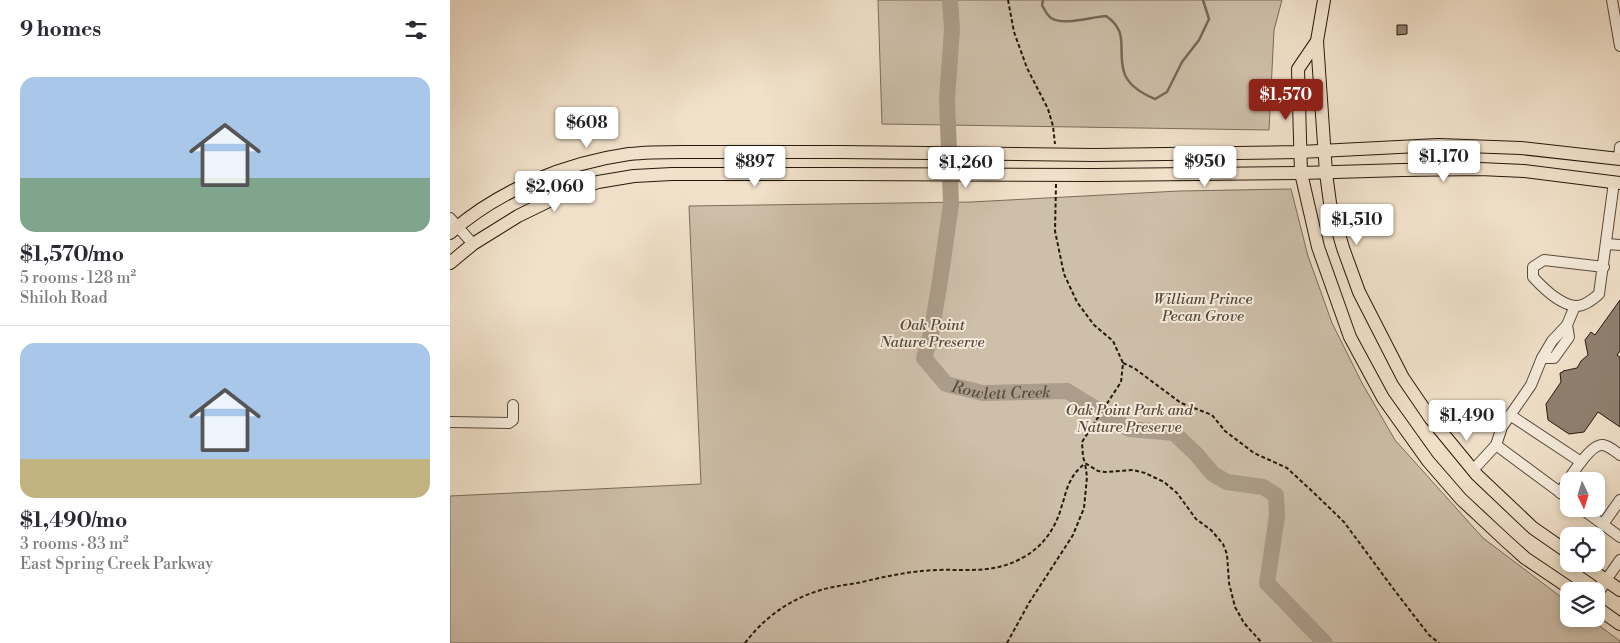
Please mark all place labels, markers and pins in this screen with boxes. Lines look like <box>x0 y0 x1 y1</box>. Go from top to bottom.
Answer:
pin: $1,570 <box>1245 78 1327 121</box>
pin: $608 <box>557 106 617 149</box>
pin: $1,170 <box>1403 140 1485 183</box>
pin: $897 <box>725 146 785 188</box>
pin: $1,260 <box>925 146 1007 189</box>
pin: $950 <box>1175 146 1235 188</box>
pin: $2,060 <box>514 170 596 213</box>
pin: $1,510 <box>1316 204 1398 246</box>
pin: $1,490 <box>1426 400 1508 442</box>

